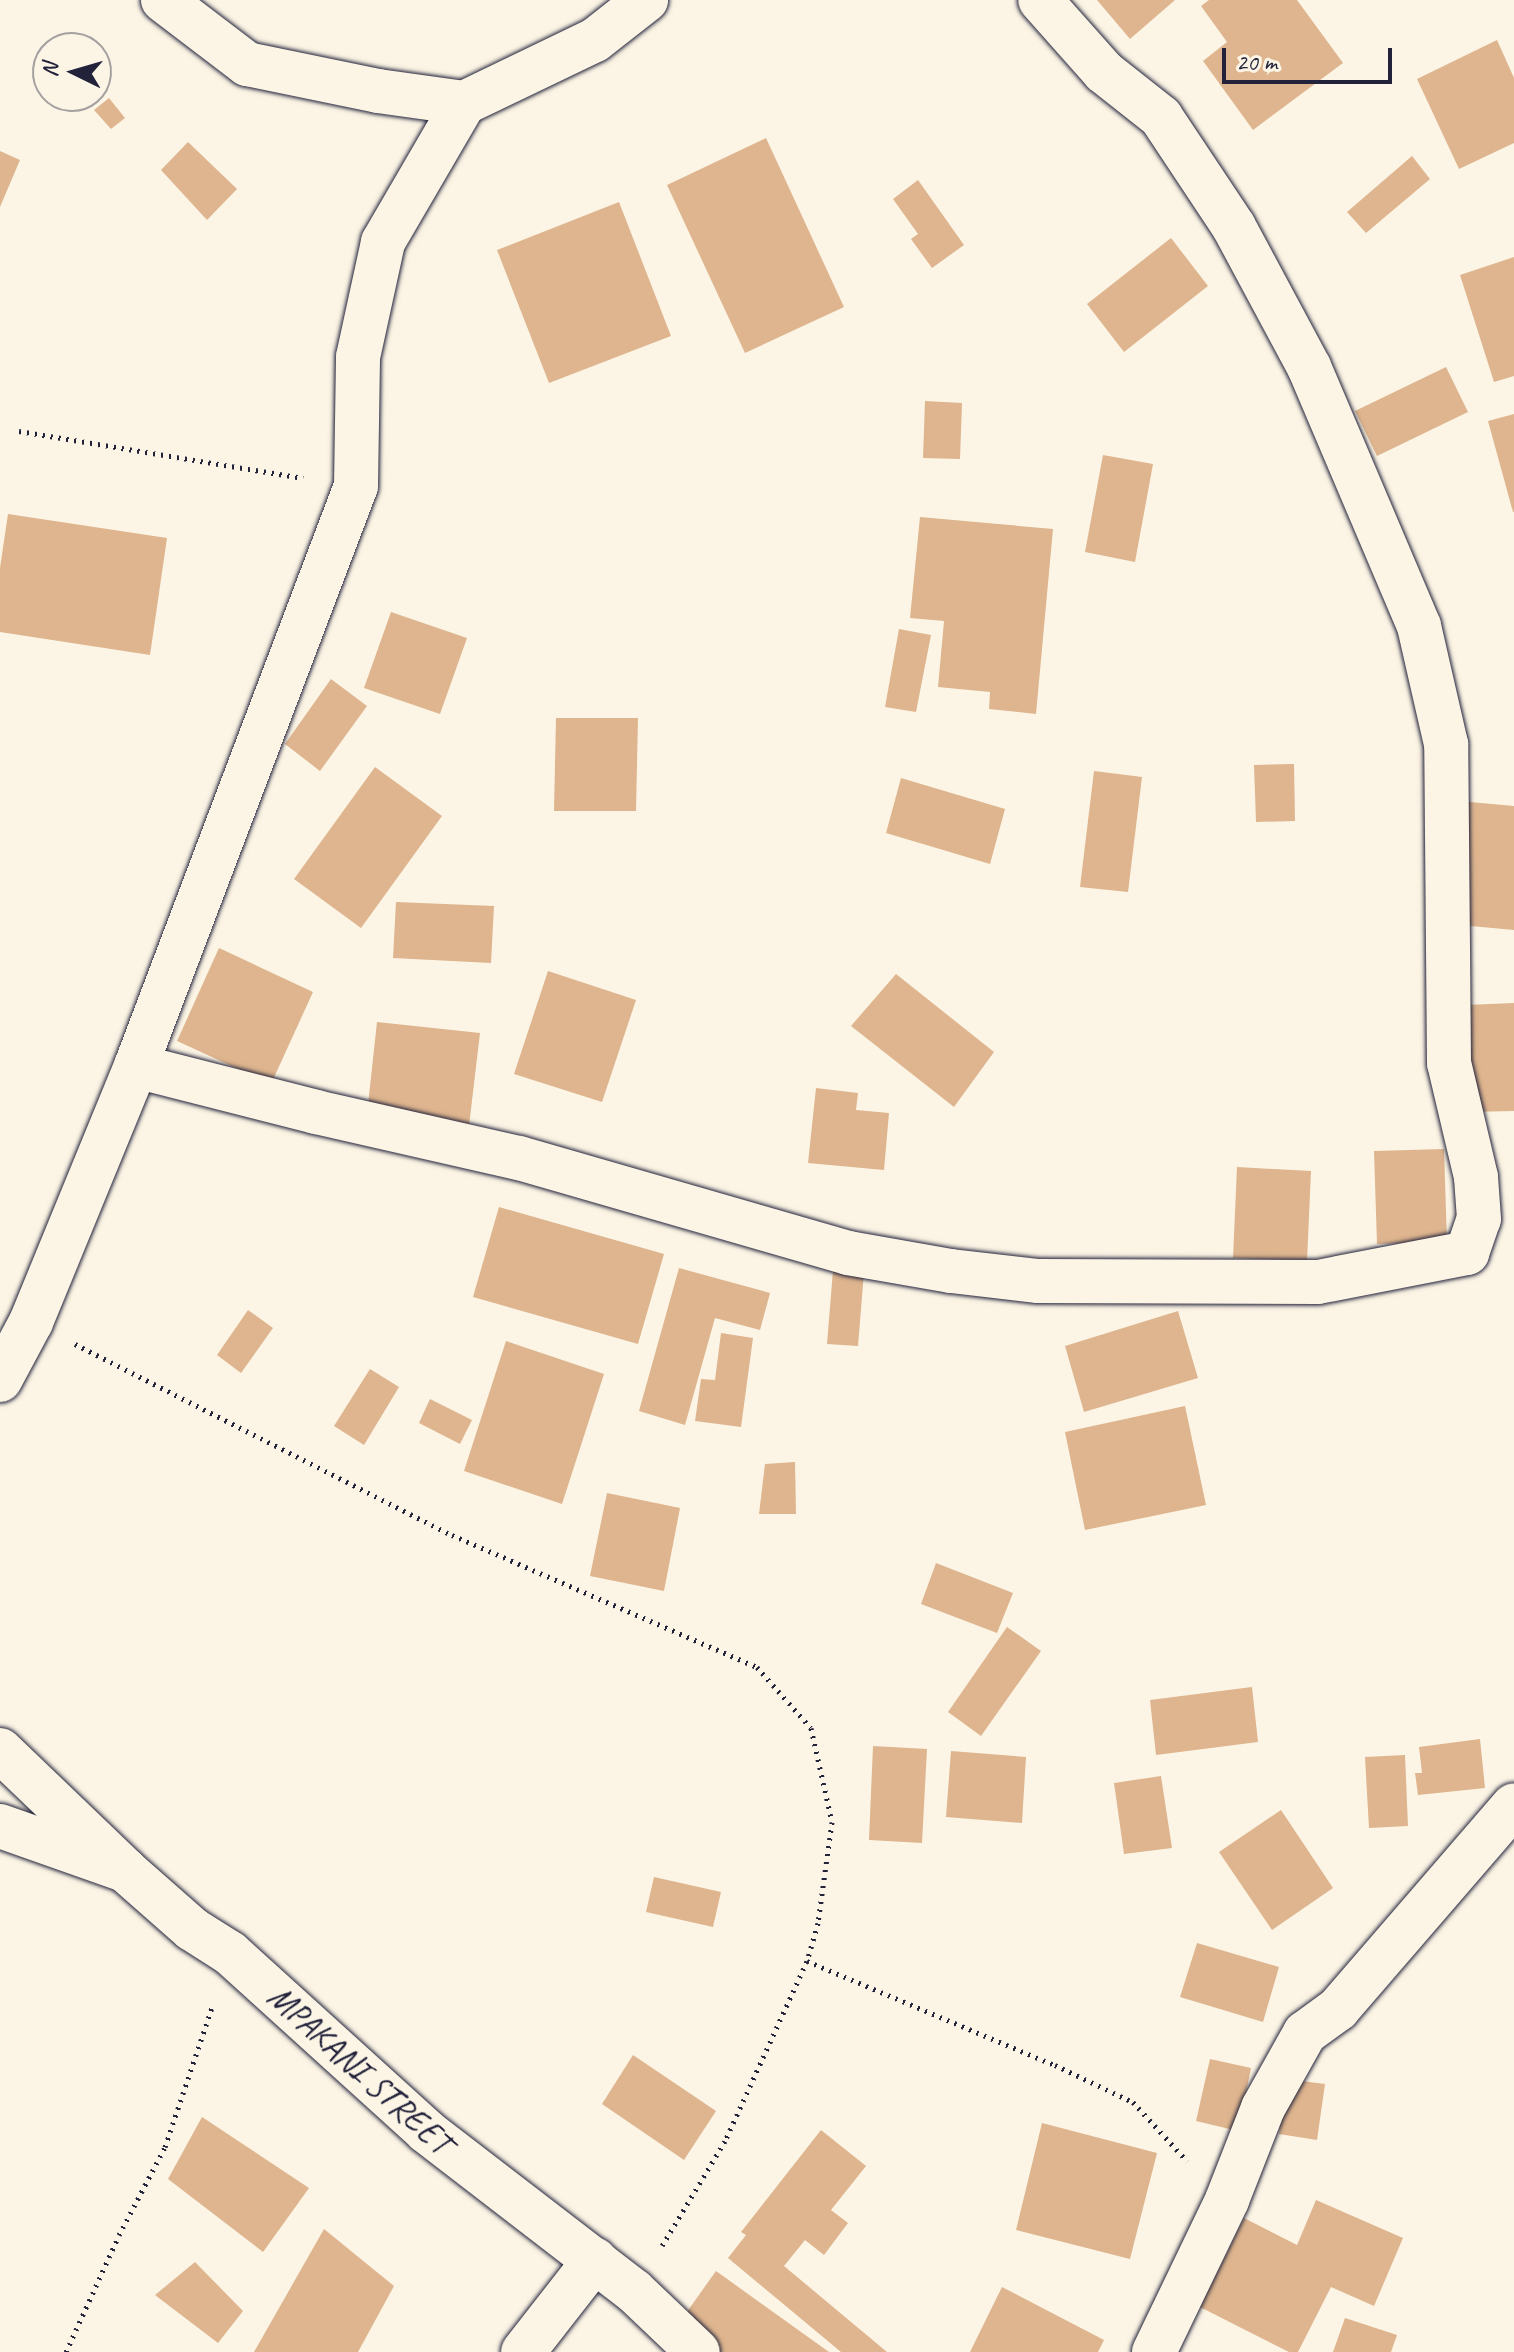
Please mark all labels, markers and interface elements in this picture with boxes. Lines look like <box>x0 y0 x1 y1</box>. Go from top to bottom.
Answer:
north arrow <box>32 32 112 112</box>
scale bar <box>1226 32 1396 82</box>
text: 20 m <box>1236 47 1277 77</box>
text: N <box>36 62 65 78</box>
street label: MPAKANI STREET <box>260 1976 460 2162</box>

